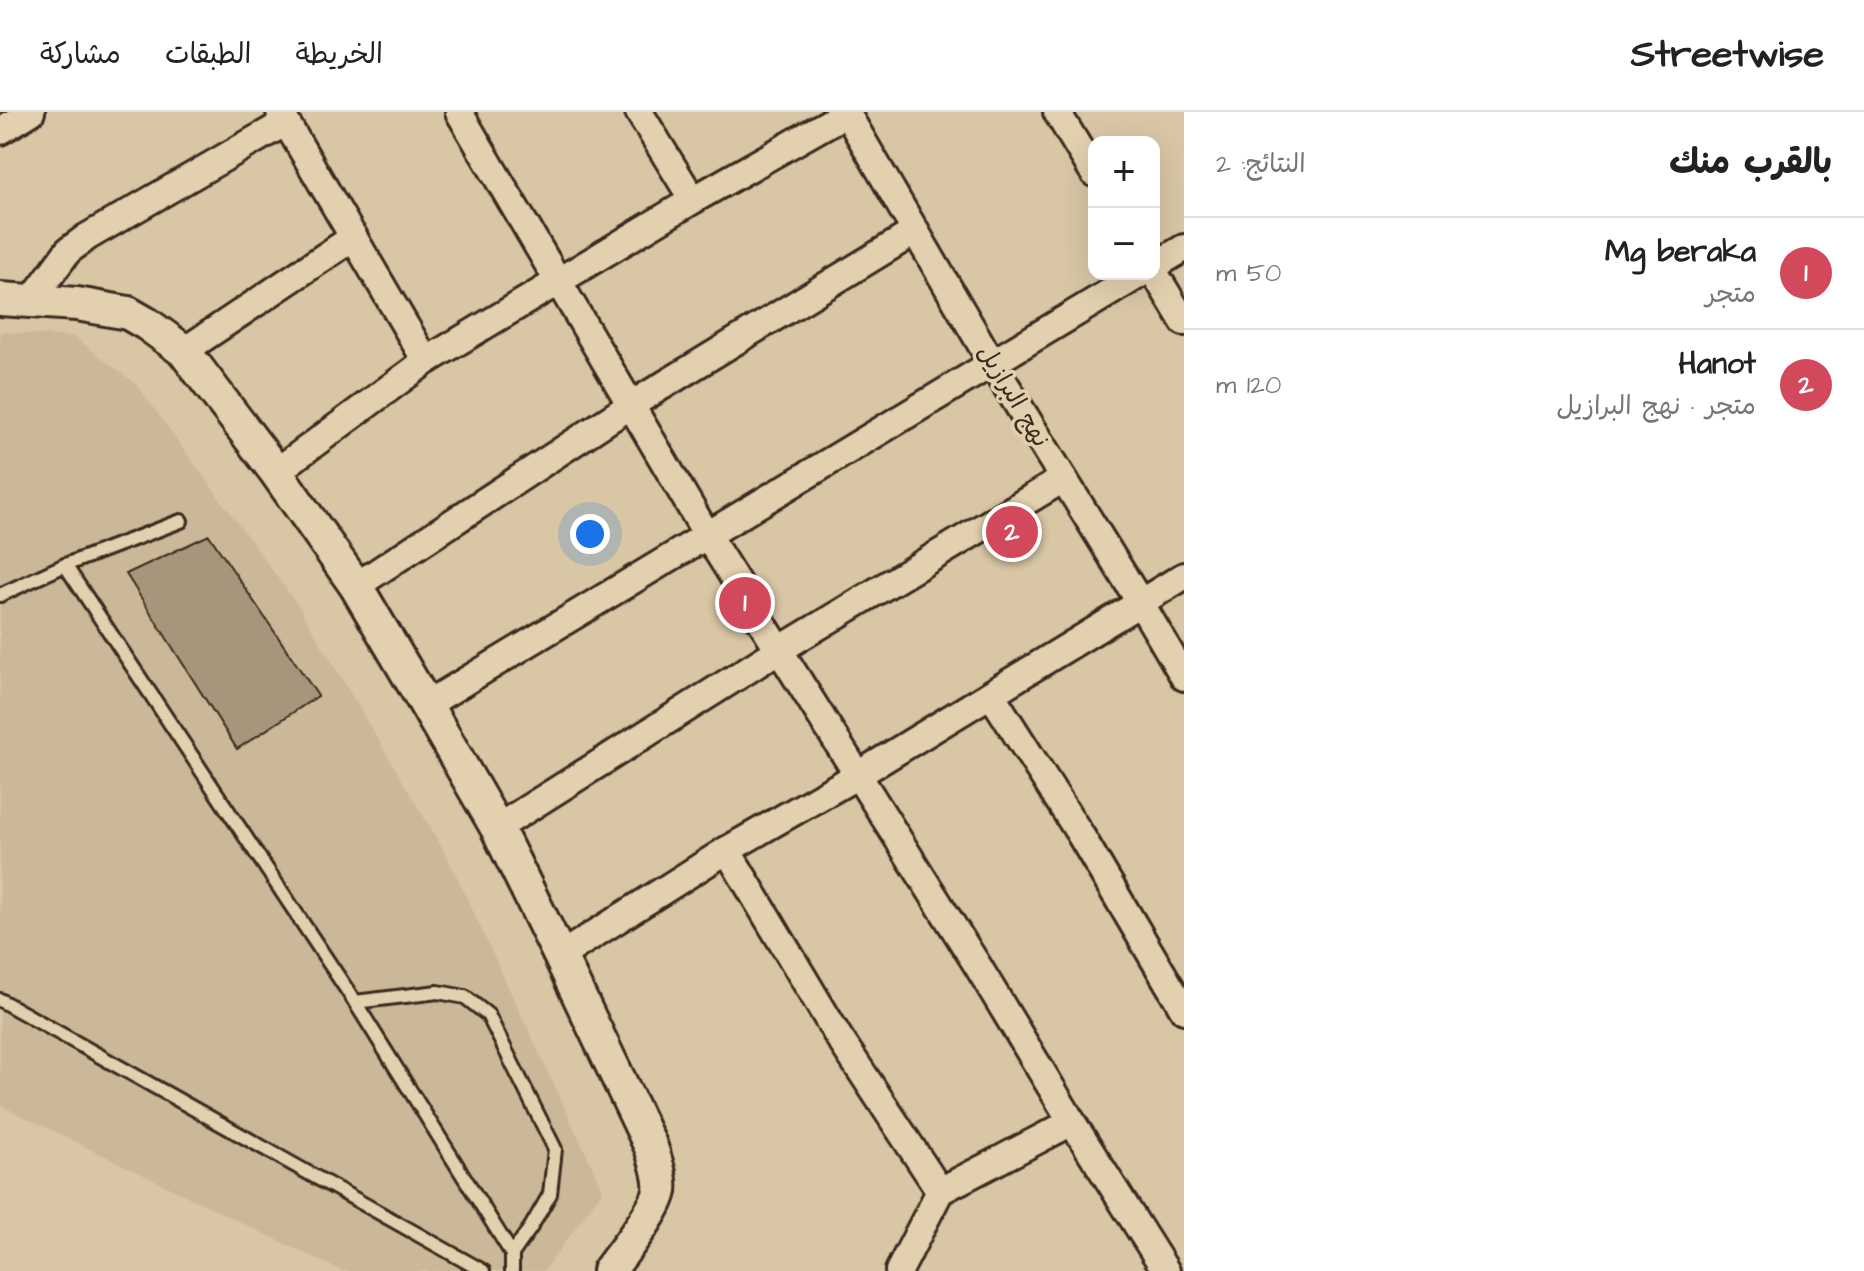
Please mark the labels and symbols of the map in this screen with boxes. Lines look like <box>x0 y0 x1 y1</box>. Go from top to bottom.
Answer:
street label: نهج البرازيل <box>969 338 1057 454</box>
pin: 2 <box>986 502 1038 562</box>
your location <box>570 514 610 554</box>
pin: 1 <box>719 573 771 633</box>

